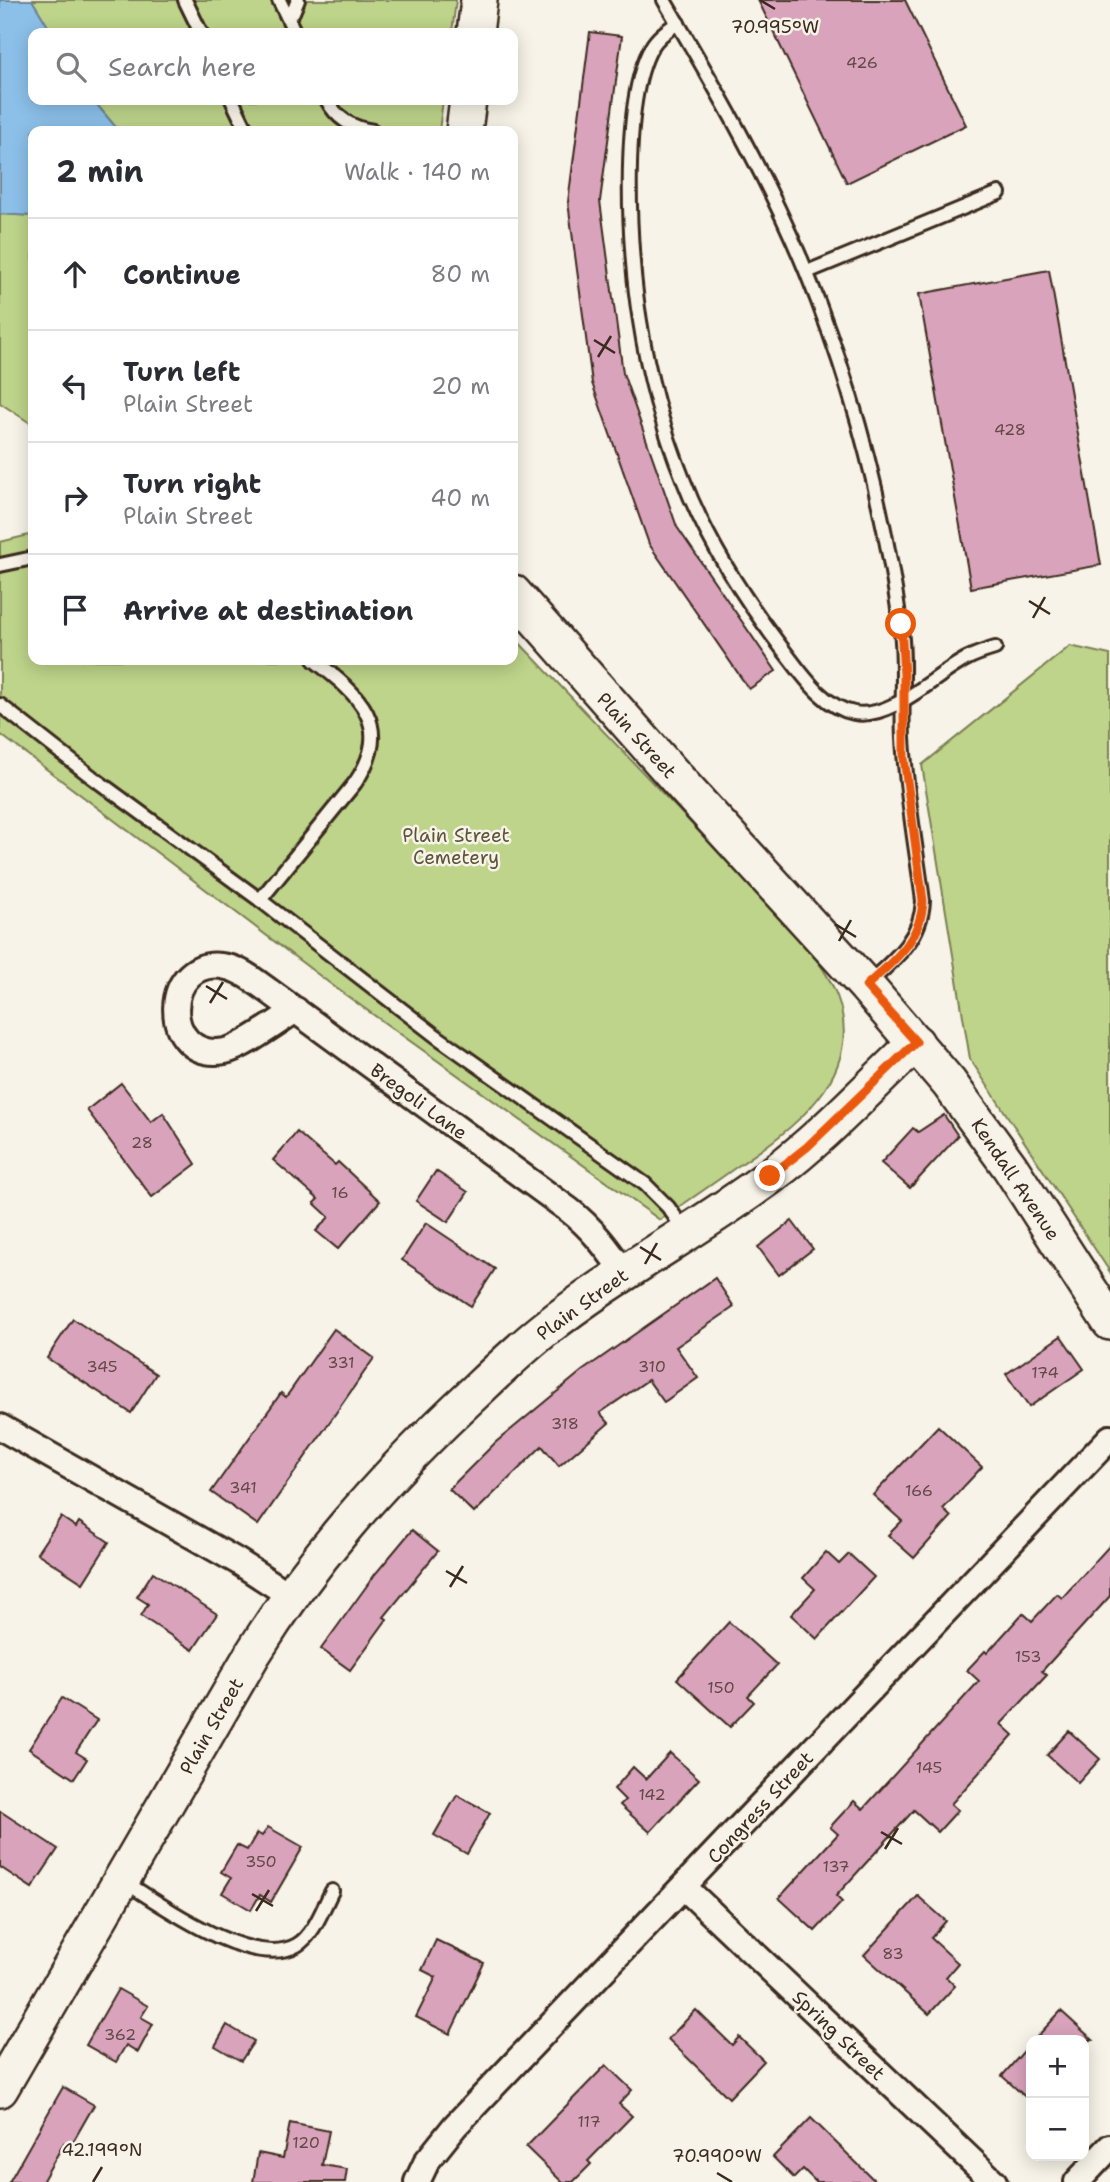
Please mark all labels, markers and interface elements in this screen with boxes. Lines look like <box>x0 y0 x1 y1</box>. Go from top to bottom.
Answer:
text: 70.995°W <box>731 15 819 39</box>
search box <box>28 28 518 105</box>
icon: search <box>52 48 90 86</box>
text: Search here <box>108 49 257 84</box>
house number: 426 <box>846 52 878 73</box>
text: 2 min <box>56 151 143 192</box>
text: Walk · 140 m <box>344 157 490 187</box>
icon: ahead <box>56 255 94 293</box>
text: Continue <box>123 257 241 292</box>
text: 80 m <box>431 259 490 289</box>
text: Turn left <box>123 354 240 389</box>
icon: left <box>56 367 94 405</box>
text: 20 m <box>431 371 490 401</box>
text: Plain Street <box>123 389 253 419</box>
house number: 428 <box>994 419 1026 440</box>
text: Turn right <box>123 466 261 501</box>
icon: right <box>56 479 94 517</box>
text: 40 m <box>430 483 490 513</box>
text: Plain Street <box>123 501 253 531</box>
icon: arrive <box>56 591 94 629</box>
text: Arrive at destination <box>123 593 413 628</box>
route start <box>885 608 916 639</box>
street label: Plain Street <box>591 687 682 784</box>
park label: Plain Street Cemetery <box>402 823 510 870</box>
street label: Bregoli Lane <box>365 1058 472 1145</box>
street label: Kendall Avenue <box>965 1113 1066 1245</box>
house number: 28 <box>131 1132 153 1153</box>
route end <box>754 1160 785 1191</box>
house number: 16 <box>331 1182 349 1203</box>
street label: Plain Street <box>531 1263 633 1346</box>
house number: 331 <box>327 1352 355 1373</box>
house number: 345 <box>86 1356 118 1377</box>
house number: 310 <box>638 1356 666 1377</box>
house number: 174 <box>1031 1362 1059 1383</box>
house number: 318 <box>551 1413 579 1434</box>
house number: 341 <box>229 1477 257 1498</box>
house number: 166 <box>905 1480 933 1501</box>
house number: 153 <box>1015 1646 1041 1667</box>
street label: Plain Street <box>174 1673 249 1779</box>
house number: 150 <box>707 1677 735 1698</box>
street label: Congress Street <box>702 1746 819 1869</box>
house number: 145 <box>916 1757 942 1778</box>
house number: 142 <box>638 1784 666 1805</box>
house number: 350 <box>245 1851 277 1872</box>
house number: 137 <box>823 1856 849 1877</box>
house number: 83 <box>882 1943 904 1964</box>
street label: Spring Street <box>787 1985 890 2086</box>
house number: 362 <box>104 2024 136 2045</box>
map controls <box>1026 2035 1089 2161</box>
button: + <box>1026 2035 1089 2098</box>
button: − <box>1026 2098 1089 2161</box>
house number: 117 <box>577 2111 601 2132</box>
house number: 120 <box>292 2132 320 2153</box>
text: 42.199°N <box>61 2138 143 2162</box>
text: 70.990°W <box>672 2144 762 2168</box>

